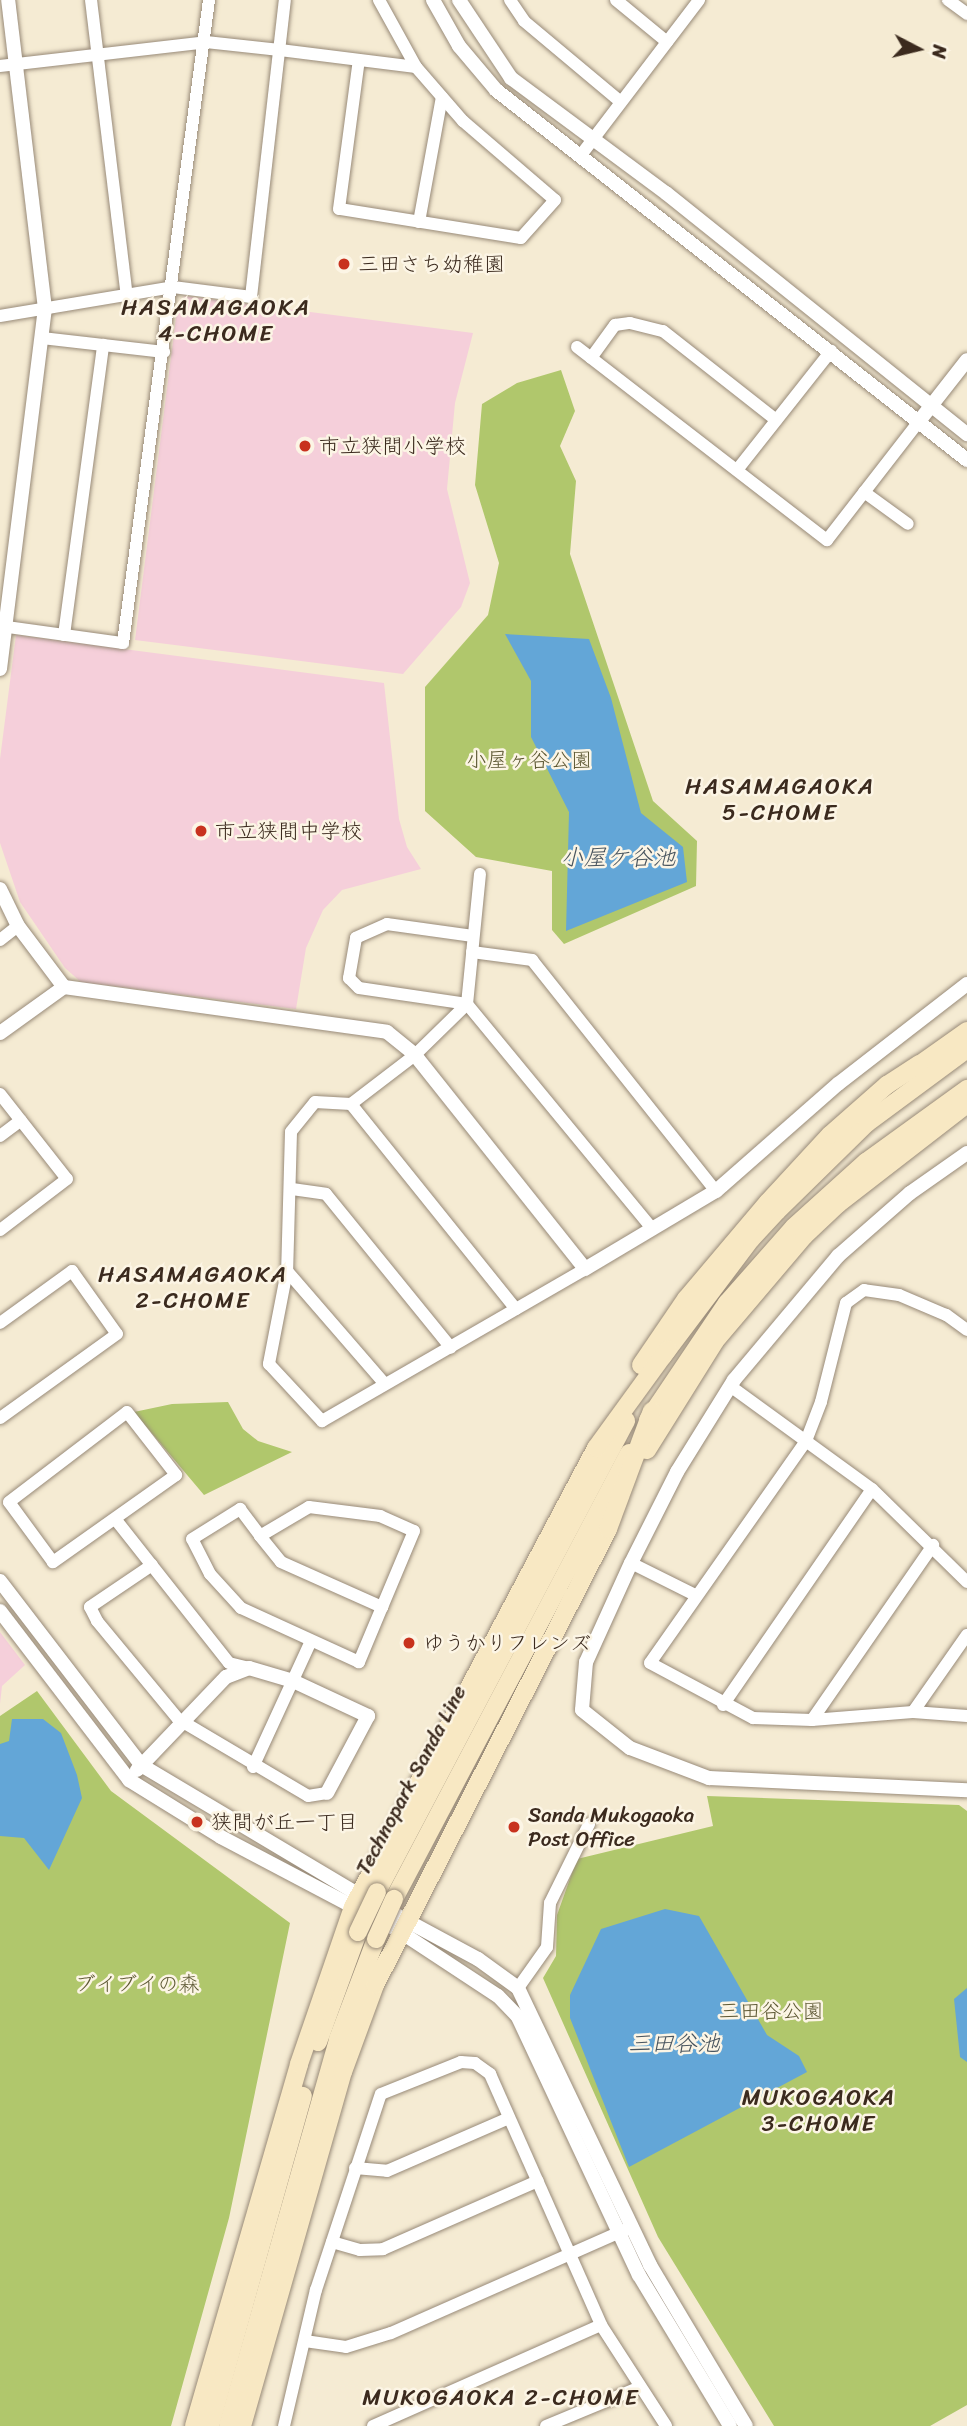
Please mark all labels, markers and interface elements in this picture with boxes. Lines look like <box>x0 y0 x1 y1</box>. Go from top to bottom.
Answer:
north arrow <box>883 14 953 84</box>
text: N <box>922 43 957 60</box>
place label: 三田さち幼稚園 <box>358 251 505 277</box>
marker: 三田さち幼稚園 <box>336 256 352 272</box>
district label: HASAMAGAOKA 4-CHOME <box>123 294 309 348</box>
place label: 市立狭間小学校 <box>319 433 466 459</box>
marker: 市立狭間小学校 <box>297 438 313 454</box>
park label: 小屋ヶ谷公園 <box>466 747 592 773</box>
district label: HASAMAGAOKA 5-CHOME <box>687 773 873 827</box>
place label: 市立狭間中学校 <box>215 818 362 844</box>
marker: 市立狭間中学校 <box>193 823 209 839</box>
water label: 小屋ケ谷池 <box>561 844 675 872</box>
district label: HASAMAGAOKA 2-CHOME <box>100 1261 286 1315</box>
place label: ゆうかりフレンズ <box>423 1630 591 1656</box>
marker: ゆうかりフレンズ <box>401 1635 417 1651</box>
street label: Technopark Sanda Line <box>350 1681 472 1879</box>
place label: Sanda Mukogaoka Post Office <box>528 1802 694 1852</box>
place label: 狭間が丘一丁目 <box>211 1809 358 1835</box>
marker: 狭間が丘一丁目 <box>189 1814 205 1830</box>
marker: Sanda Mukogaoka Post Office <box>506 1819 522 1835</box>
park label: ブイブイの森 <box>74 1971 200 1997</box>
park label: 三田谷公園 <box>719 1998 823 2024</box>
water label: 三田谷池 <box>628 2030 720 2058</box>
district label: MUKOGAOKA 3-CHOME <box>743 2084 895 2138</box>
district label: MUKOGAOKA 2-CHOME <box>365 2384 637 2412</box>

